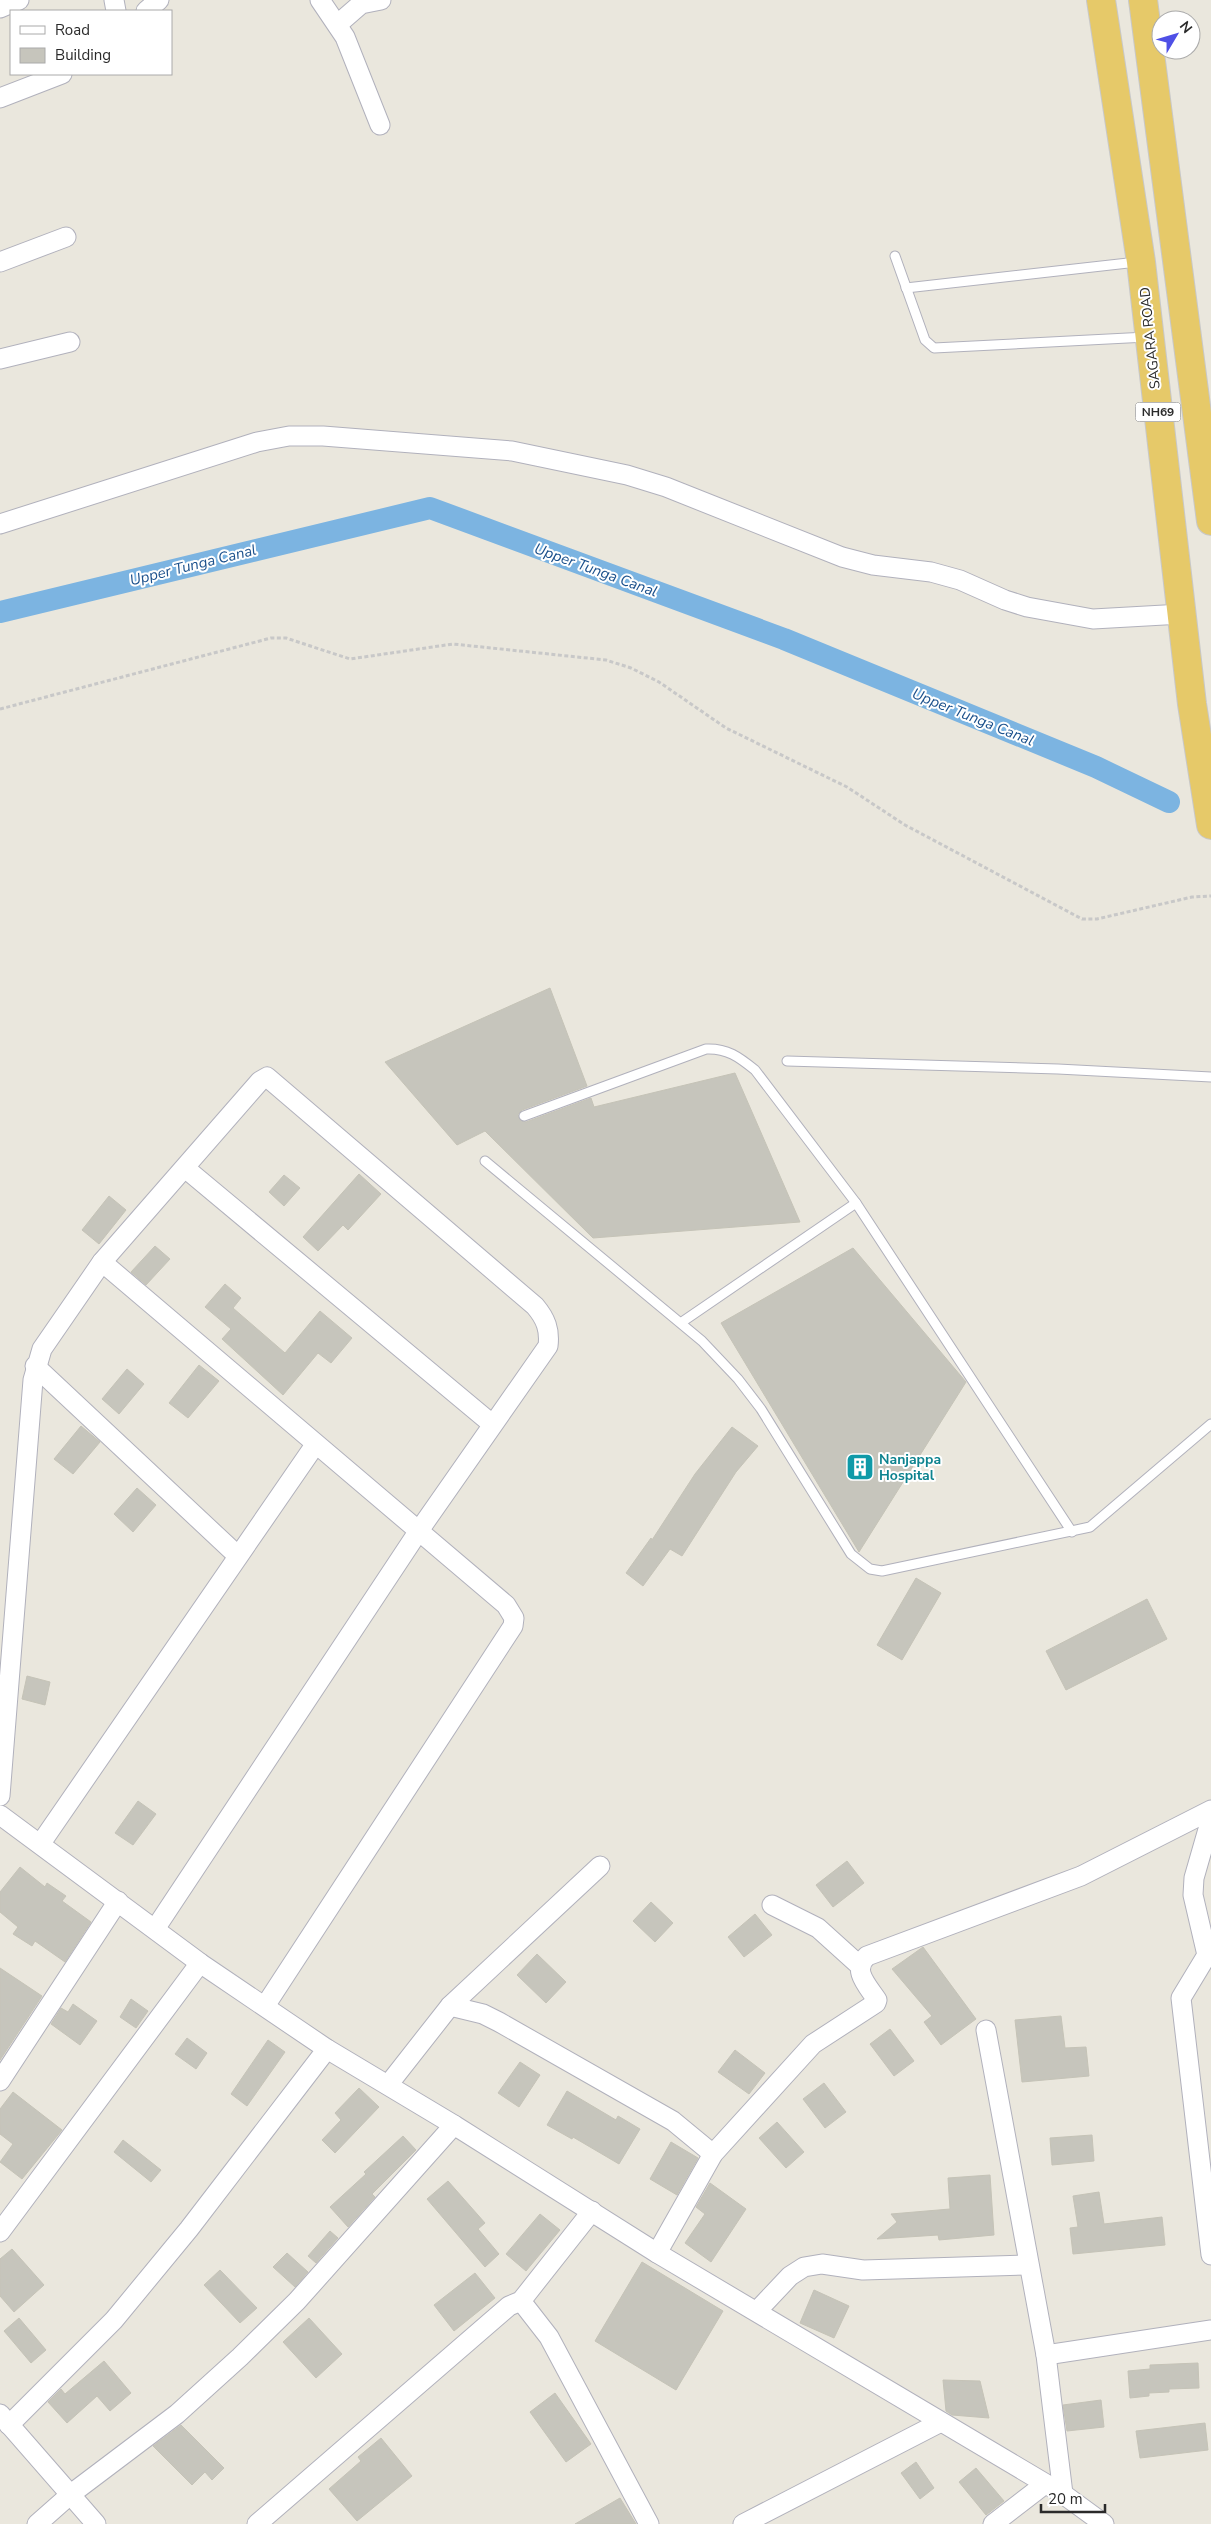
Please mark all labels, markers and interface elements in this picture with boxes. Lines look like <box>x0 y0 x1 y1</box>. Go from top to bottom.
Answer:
legend <box>10 10 172 75</box>
north arrow <box>1151 10 1201 60</box>
text: N <box>1175 17 1197 37</box>
text: Road <box>55 20 90 40</box>
text: Building <box>55 45 111 65</box>
street label: SAGARA ROAD <box>1135 286 1165 390</box>
road number: NH69 <box>1136 402 1180 422</box>
water label: Upper Tunga Canal <box>532 538 660 602</box>
water label: Upper Tunga Canal <box>128 540 258 590</box>
water label: Upper Tunga Canal <box>909 683 1037 751</box>
place label: Nanjappa Hospital <box>879 1450 941 1485</box>
building icon: Nanjappa Hospital <box>845 1452 875 1482</box>
scale bar <box>1041 2482 1105 2514</box>
text: 20 m <box>1048 2489 1083 2509</box>

